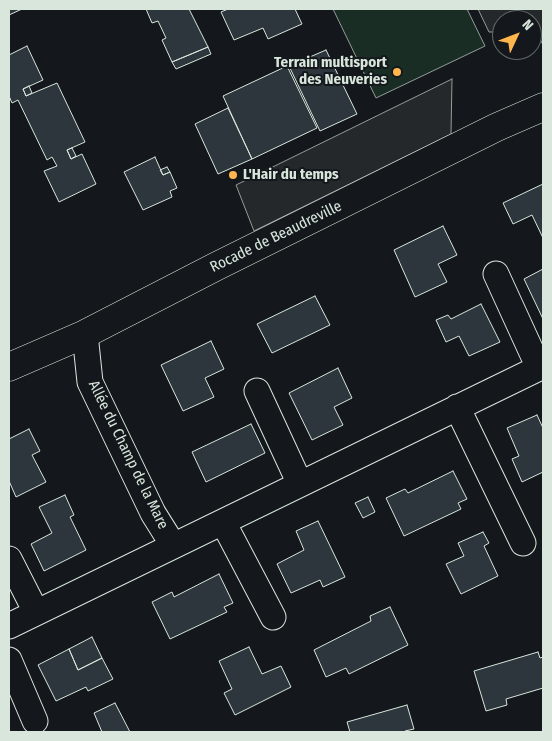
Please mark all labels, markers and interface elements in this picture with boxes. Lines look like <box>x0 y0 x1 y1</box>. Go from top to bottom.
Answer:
north arrow <box>492 10 542 60</box>
text: N <box>519 16 537 34</box>
place label: Terrain multisport des Neuveries <box>274 54 387 89</box>
marker: Terrain multisport des Neuveries <box>391 66 403 78</box>
place label: L'Hair du temps <box>243 166 339 184</box>
marker: L'Hair du temps <box>227 169 239 181</box>
street label: Rocade de Beaudreville <box>207 197 345 277</box>
street label: Allée du Champ de la Mare <box>84 378 172 532</box>

